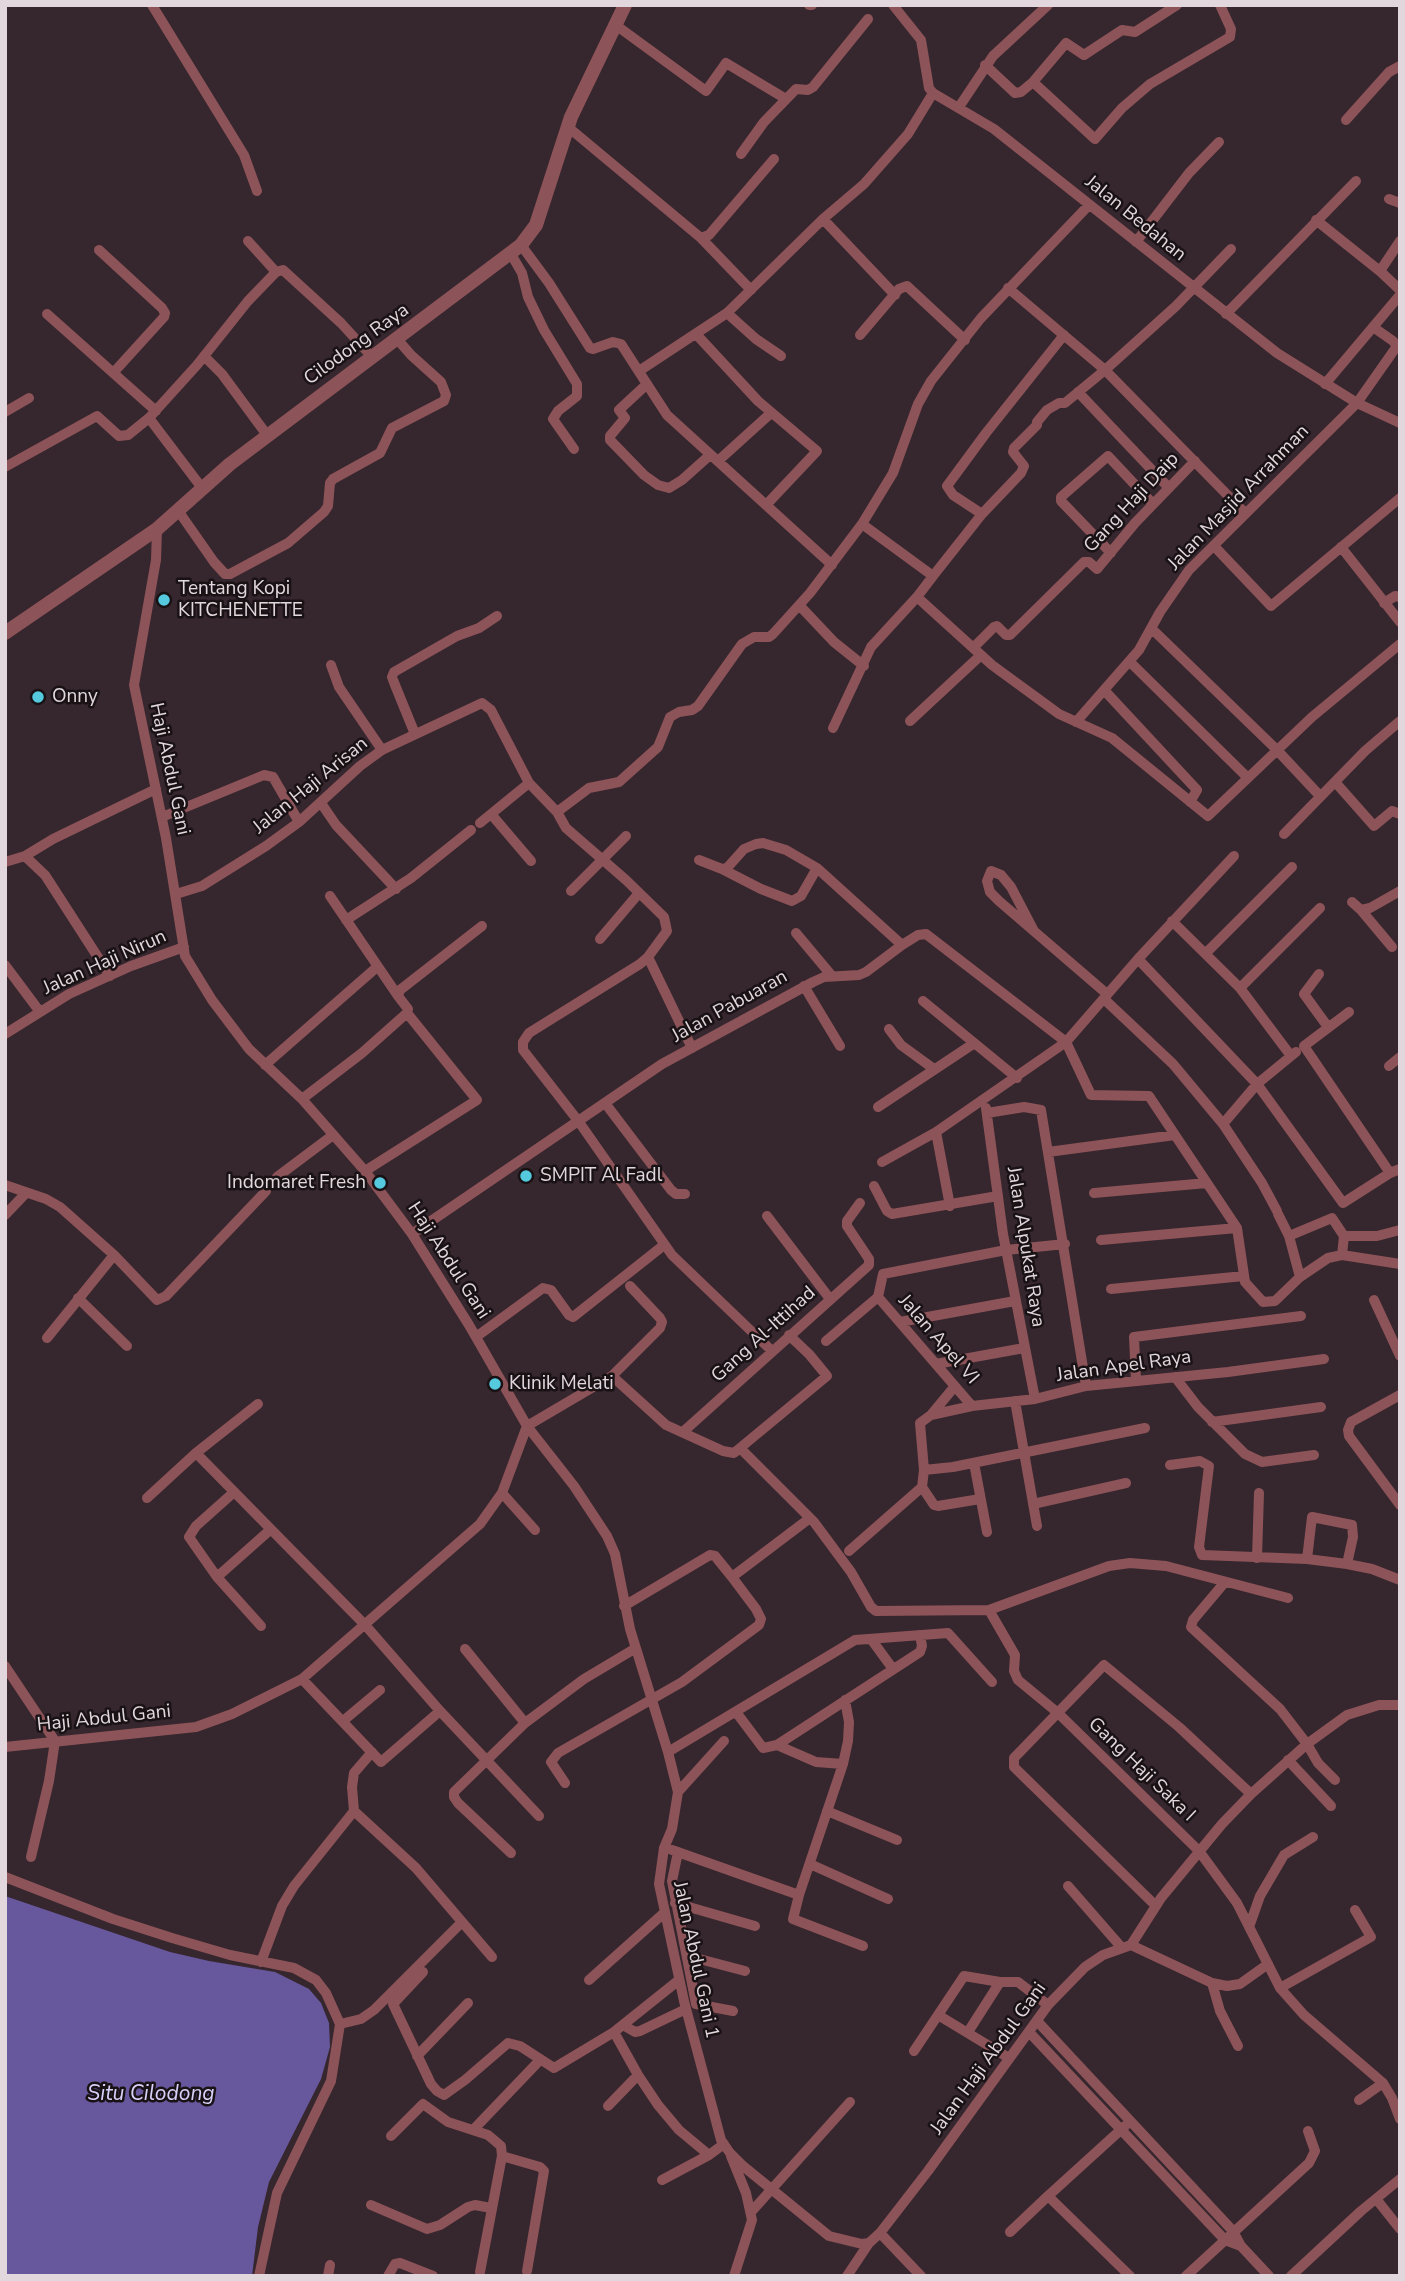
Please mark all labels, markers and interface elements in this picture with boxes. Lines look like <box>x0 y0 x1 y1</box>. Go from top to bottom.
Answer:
street label: Jalan Bedahan <box>1080 171 1190 267</box>
street label: Cilodong Raya <box>300 299 414 391</box>
street label: Jalan Masjid Arrahman <box>1164 421 1314 575</box>
street label: Gang Haji Daip <box>1080 448 1184 558</box>
place label: Tentang Kopi KITCHENETTE <box>178 578 303 622</box>
marker: Tentang Kopi KITCHENETTE <box>156 592 172 608</box>
place label: Onny <box>52 686 98 708</box>
marker: Onny <box>30 689 46 705</box>
street label: Haji Abdul Gani <box>144 701 194 837</box>
street label: Jalan Haji Arisan <box>249 733 373 839</box>
street label: Jalan Haji Nirun <box>40 926 170 1000</box>
street label: Jalan Pabuaran <box>668 966 792 1048</box>
place label: SMPIT Al Fadl <box>540 1165 662 1187</box>
street label: Jalan Alpukat Raya <box>1001 1165 1049 1329</box>
marker: SMPIT Al Fadl <box>518 1168 534 1184</box>
place label: Indomaret Fresh <box>227 1172 366 1194</box>
marker: Indomaret Fresh <box>372 1175 388 1191</box>
street label: Haji Abdul Gani <box>402 1198 494 1324</box>
street label: Gang Al-Ittihad <box>707 1282 821 1388</box>
street label: Jalan Apel VI <box>893 1291 983 1389</box>
street label: Jalan Apel Raya <box>1055 1346 1193 1388</box>
place label: Klinik Melati <box>509 1373 614 1395</box>
marker: Klinik Melati <box>487 1376 503 1392</box>
street label: Haji Abdul Gani <box>36 1701 172 1737</box>
street label: Gang Haji Saka I <box>1083 1713 1199 1827</box>
street label: Jalan Abdul Gani 1 <box>667 1879 723 2041</box>
street label: Jalan Haji Abdul Gani <box>926 1979 1052 2139</box>
water label: Situ Cilodong <box>87 2082 215 2108</box>

